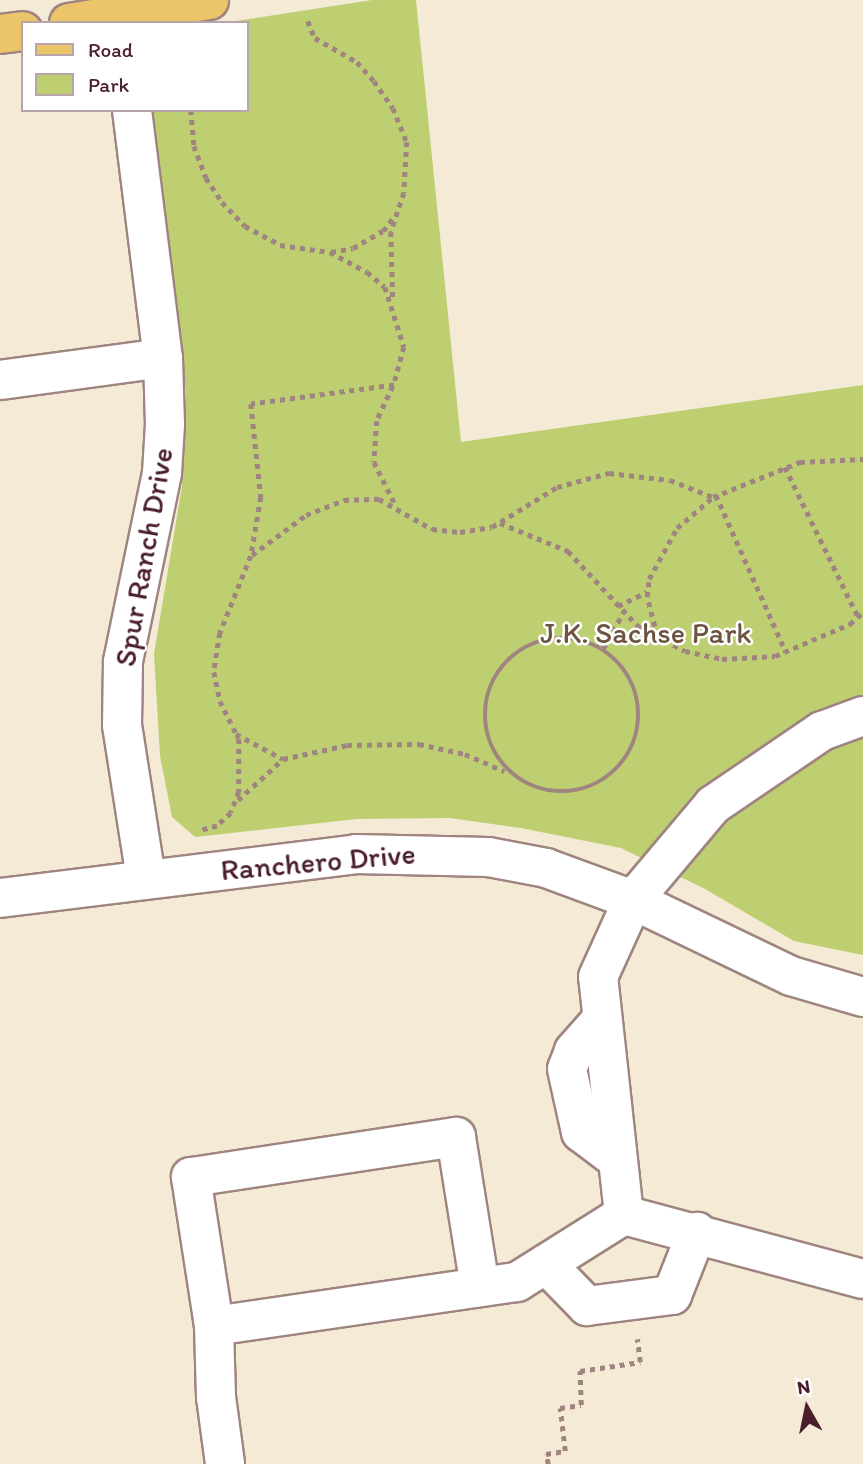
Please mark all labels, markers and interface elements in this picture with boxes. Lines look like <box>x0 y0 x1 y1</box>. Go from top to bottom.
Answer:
legend <box>21 21 248 112</box>
text: Road <box>88 37 133 62</box>
text: Park <box>88 72 129 97</box>
street label: Spur Ranch Drive <box>107 445 181 669</box>
park label: J.K. Sachse Park <box>541 615 751 651</box>
street label: Ranchero Drive <box>219 836 417 888</box>
north arrow <box>772 1373 842 1443</box>
text: N <box>795 1374 812 1399</box>

